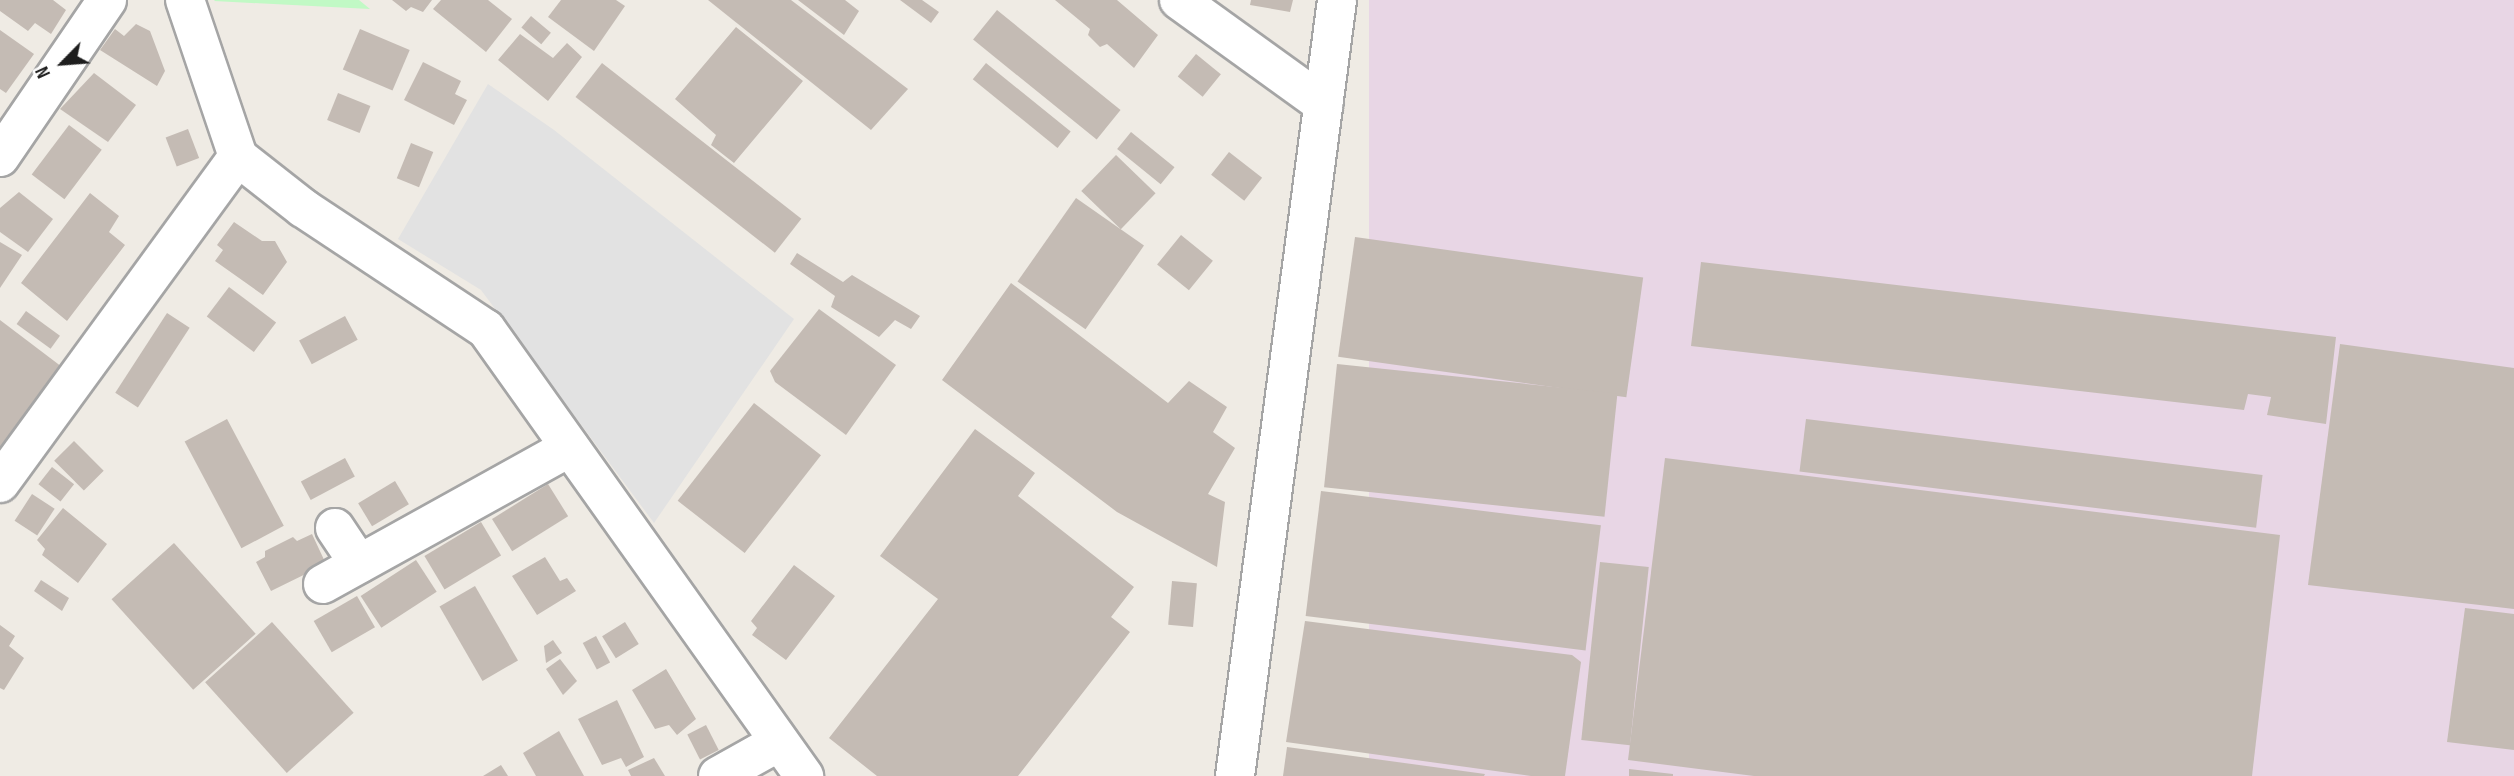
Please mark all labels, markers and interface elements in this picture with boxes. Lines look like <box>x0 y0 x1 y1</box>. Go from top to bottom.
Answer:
north arrow <box>28 28 98 98</box>
text: N <box>31 63 56 82</box>

